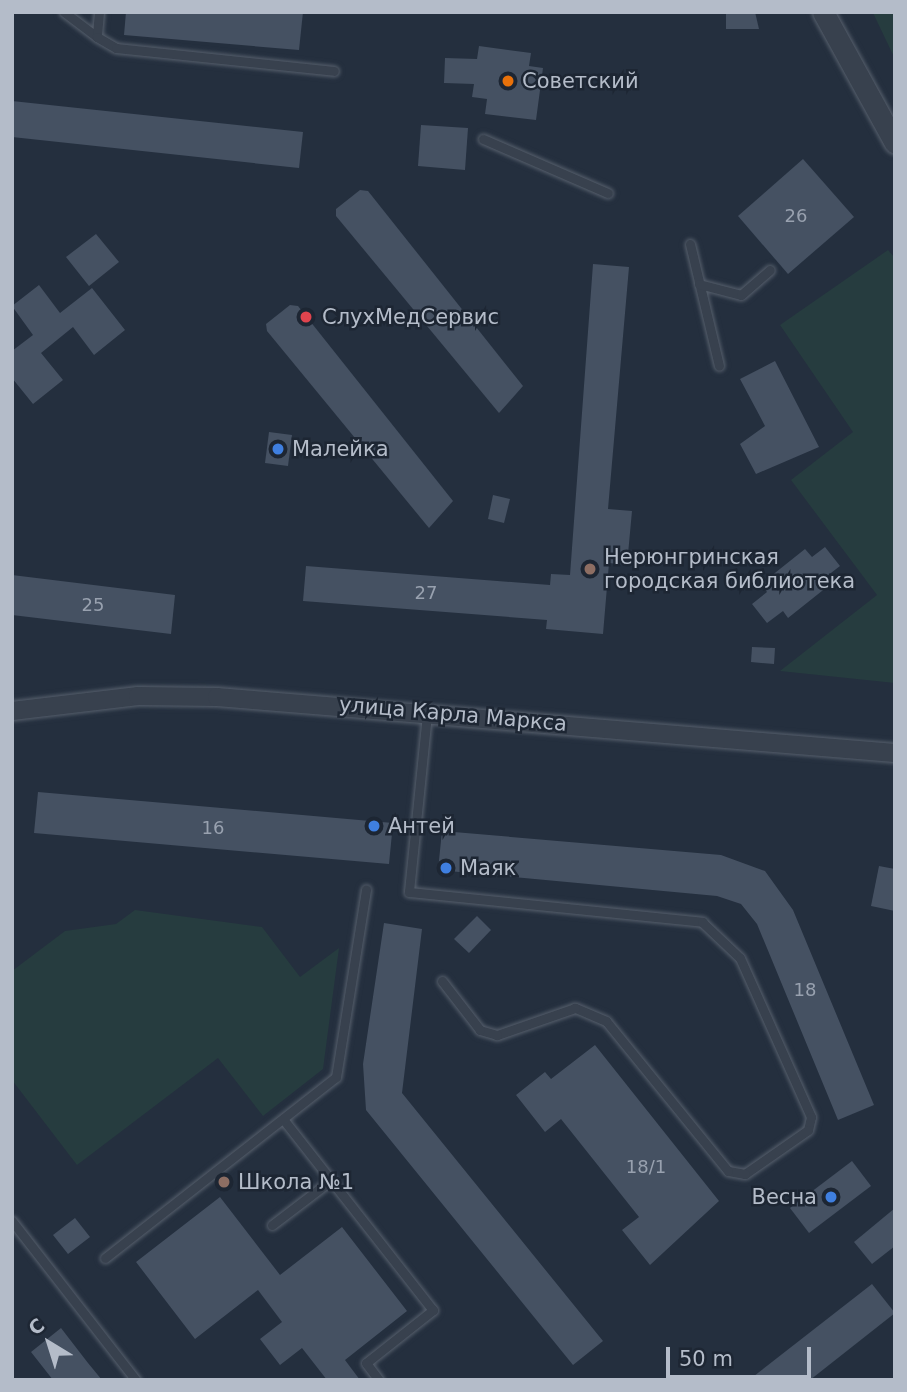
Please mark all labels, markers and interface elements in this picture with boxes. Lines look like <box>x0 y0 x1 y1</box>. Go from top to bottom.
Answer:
place label: Советский <box>522 68 639 94</box>
marker: Советский <box>500 73 516 89</box>
house number: 26 <box>785 205 807 227</box>
place label: СлухМедСервис <box>322 304 499 330</box>
marker: СлухМедСервис <box>296 307 316 327</box>
place label: Малейка <box>292 436 389 462</box>
marker: Малейка <box>270 441 286 457</box>
place label: Нерюнгринская городская библиотека <box>604 544 855 594</box>
marker: Нерюнгринская городская библиотека <box>582 561 598 577</box>
house number: 27 <box>415 582 437 604</box>
house number: 25 <box>82 594 104 616</box>
street label: улица Карла Маркса <box>338 691 568 737</box>
place label: Антей <box>388 813 455 839</box>
house number: 16 <box>202 817 224 839</box>
marker: Антей <box>366 818 382 834</box>
place label: Маяк <box>460 855 516 881</box>
marker: Маяк <box>438 860 454 876</box>
house number: 18 <box>794 979 816 1001</box>
house number: 18/1 <box>626 1156 666 1178</box>
place label: Школа №1 <box>238 1169 354 1195</box>
marker: Школа №1 <box>216 1174 232 1190</box>
place label: Весна <box>752 1184 817 1210</box>
marker: Весна <box>823 1189 839 1205</box>
north arrow <box>14 1308 84 1378</box>
text: С <box>24 1313 48 1339</box>
scale bar <box>669 1332 814 1376</box>
text: 50 m <box>679 1347 733 1371</box>

